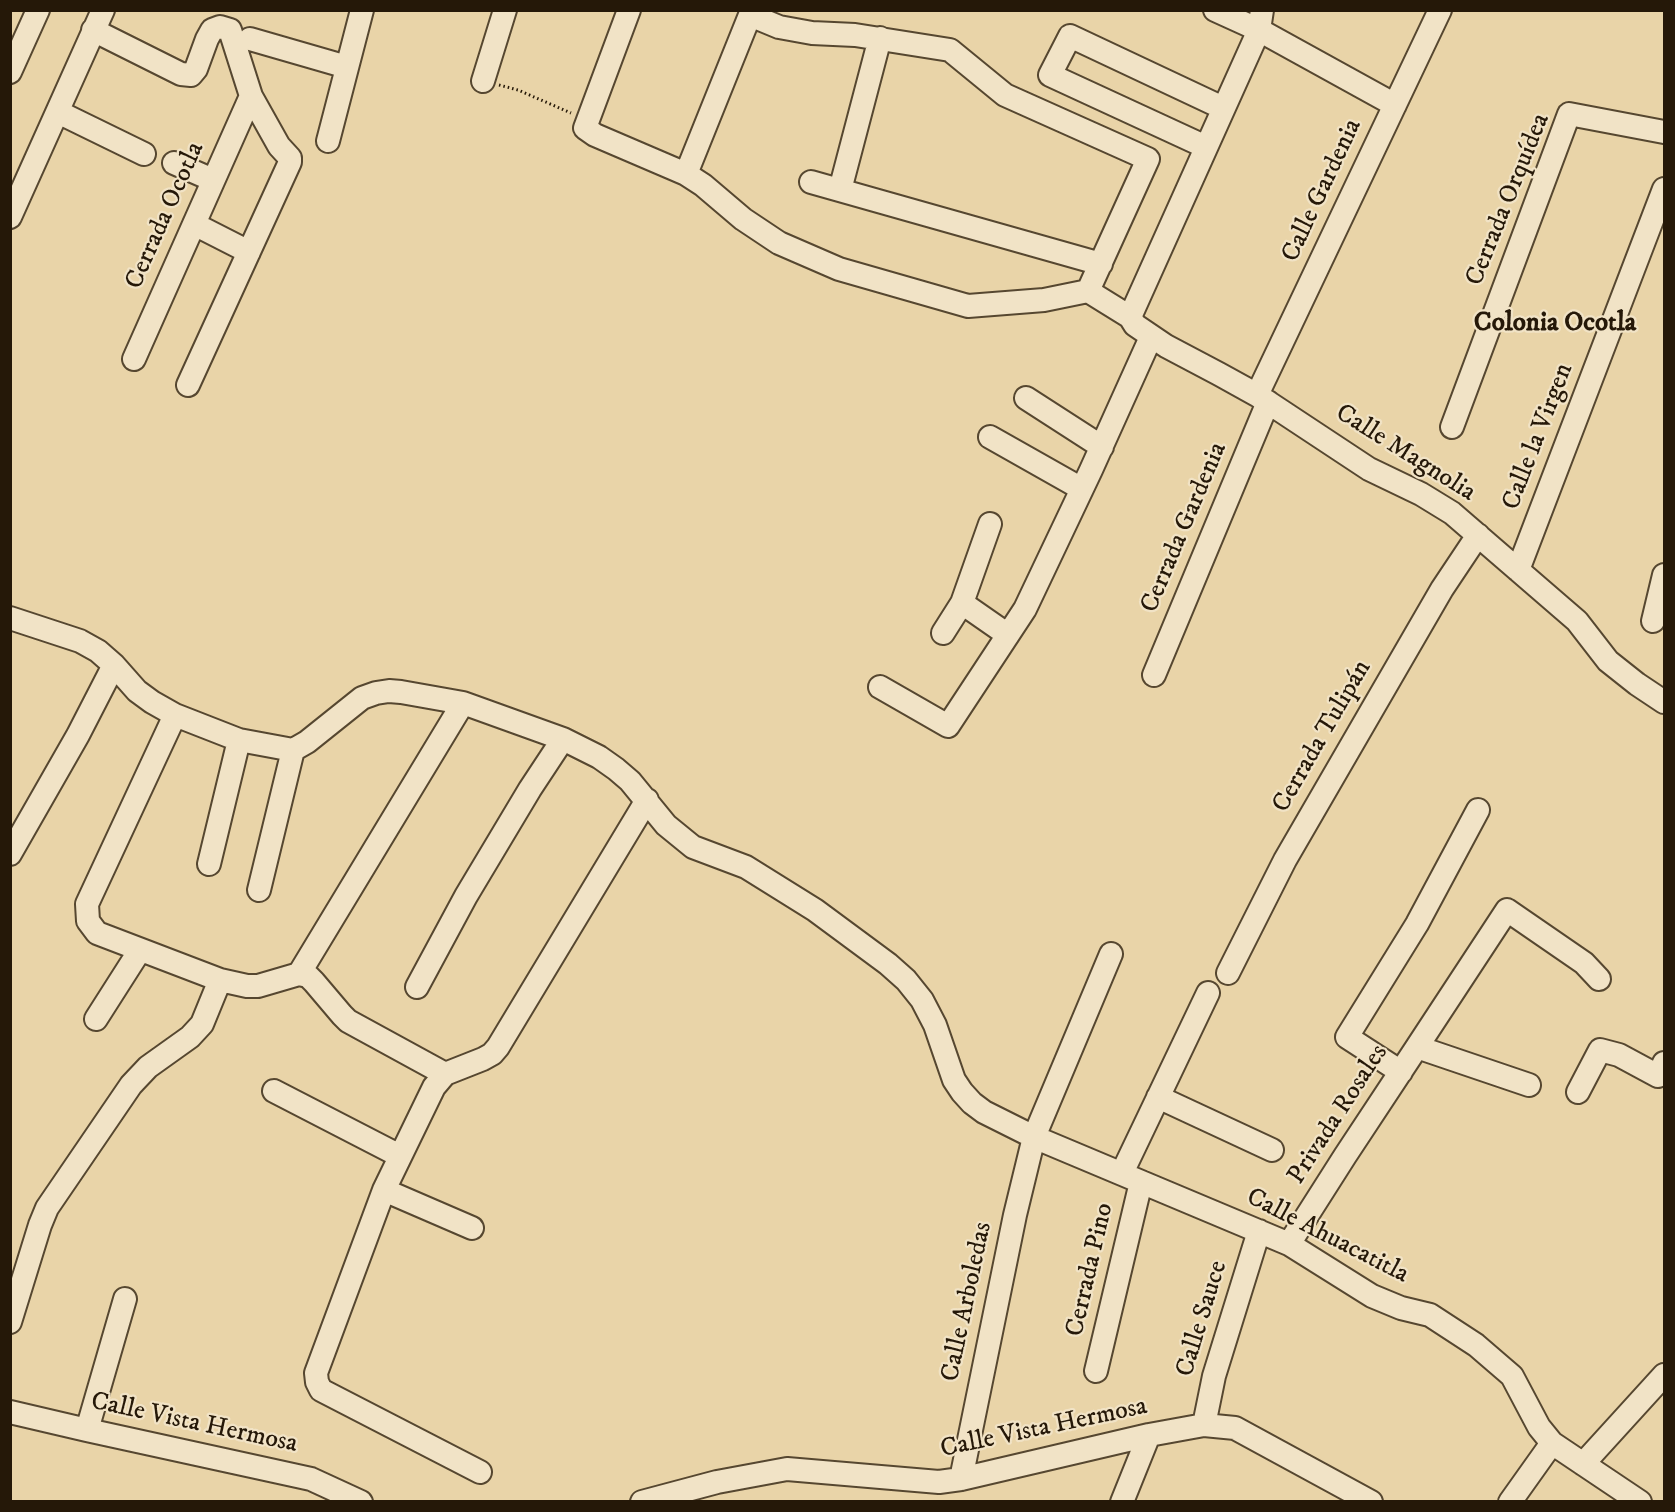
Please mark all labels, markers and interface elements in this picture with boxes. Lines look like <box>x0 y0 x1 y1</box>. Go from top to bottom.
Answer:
street label: Cerrada Orquídea <box>1460 109 1558 291</box>
street label: Calle Gardenia <box>1276 115 1370 267</box>
street label: Cerrada Ocotla <box>120 138 212 294</box>
district label: Colonia Ocotla <box>1474 308 1636 340</box>
street label: Calle la Virgen <box>1497 359 1581 515</box>
street label: Calle Magnolia <box>1329 399 1481 509</box>
street label: Cerrada Gardenia <box>1135 438 1235 618</box>
street label: Cerrada Tulipán <box>1267 655 1379 819</box>
street label: Privada Rosales <box>1282 1039 1396 1191</box>
street label: Calle Ahuacatitla <box>1241 1183 1413 1291</box>
street label: Cerrada Pino <box>1061 1200 1121 1340</box>
street label: Calle Arboledas <box>936 1219 1000 1385</box>
street label: Calle Sauce <box>1171 1257 1235 1381</box>
street label: Calle Vista Hermosa <box>88 1387 300 1461</box>
street label: Calle Vista Hermosa <box>938 1392 1150 1466</box>

